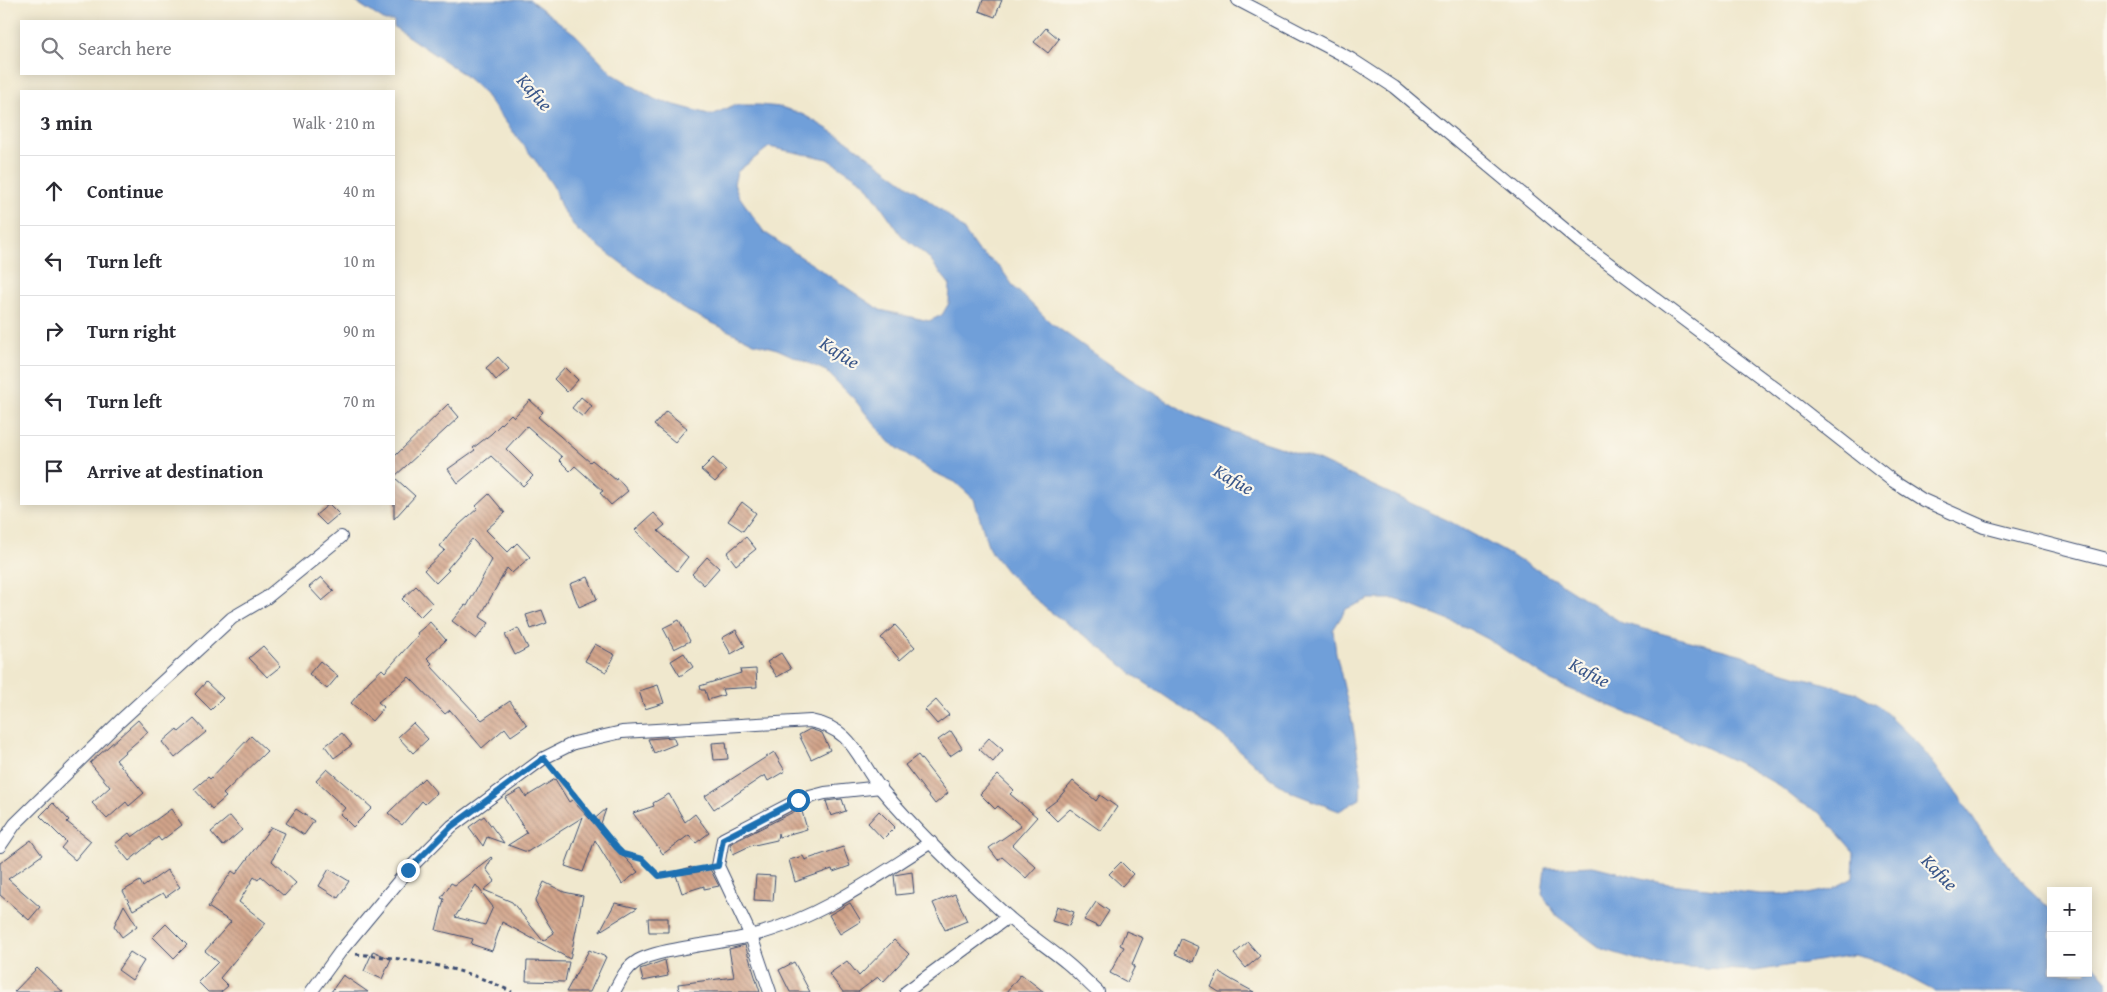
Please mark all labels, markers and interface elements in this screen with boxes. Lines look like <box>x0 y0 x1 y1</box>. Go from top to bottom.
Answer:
search box <box>20 20 395 75</box>
icon: search <box>38 34 66 62</box>
text: Search here <box>78 34 172 62</box>
water label: Kafue <box>510 66 560 117</box>
text: 3 min <box>40 107 92 138</box>
text: Walk · 210 m <box>292 111 375 135</box>
icon: ahead <box>40 177 68 205</box>
text: Continue <box>87 177 164 205</box>
text: 40 m <box>343 179 375 203</box>
icon: left <box>40 247 68 275</box>
text: Turn left <box>87 247 162 275</box>
text: 10 m <box>343 249 375 273</box>
icon: right <box>40 317 68 345</box>
text: Turn right <box>87 317 176 345</box>
text: 90 m <box>343 319 375 343</box>
water label: Kafue <box>814 328 866 375</box>
icon: left <box>40 387 68 415</box>
text: Turn left <box>87 387 162 415</box>
text: 70 m <box>343 389 375 413</box>
water label: Kafue <box>1208 456 1260 502</box>
icon: arrive <box>40 457 68 485</box>
text: Arrive at destination <box>87 457 263 485</box>
water label: Kafue <box>1564 649 1615 694</box>
route start <box>787 789 810 812</box>
water label: Kafue <box>1915 846 1965 897</box>
route end <box>397 859 420 882</box>
map controls <box>2047 887 2092 977</box>
button: + <box>2047 887 2092 932</box>
button: − <box>2047 932 2092 977</box>

